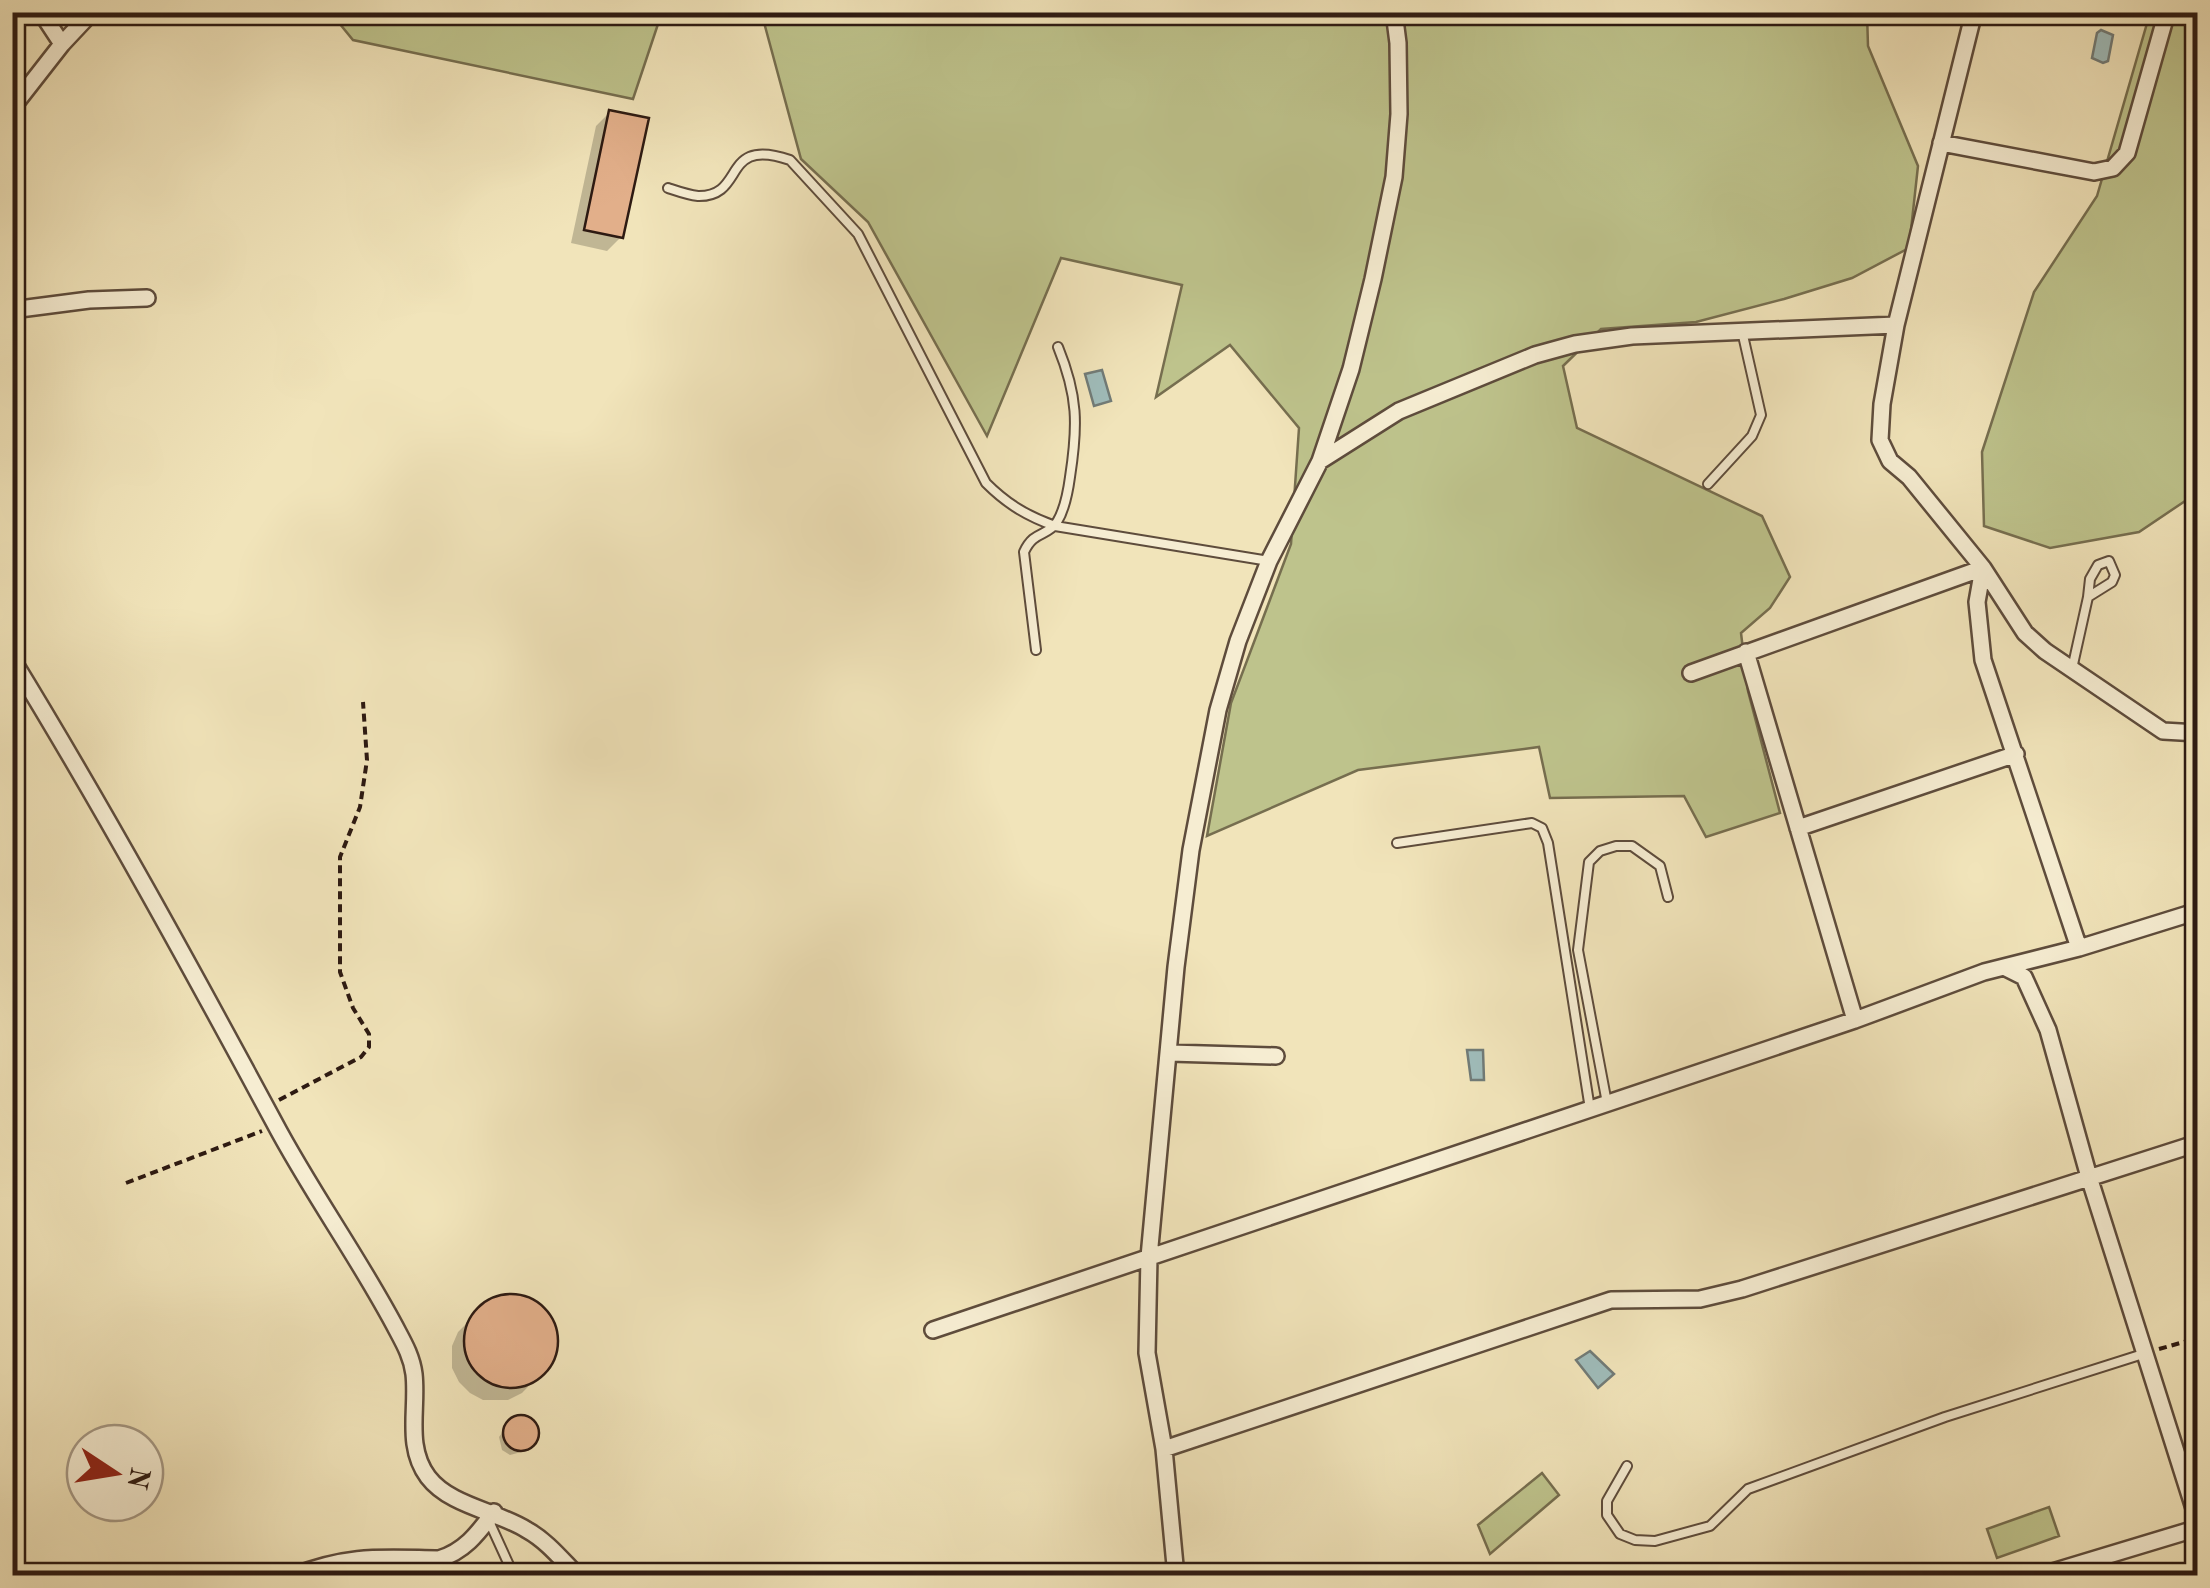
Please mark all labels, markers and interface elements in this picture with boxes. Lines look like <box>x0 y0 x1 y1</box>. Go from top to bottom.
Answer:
north arrow <box>65 1423 165 1523</box>
text: N <box>120 1464 152 1492</box>

